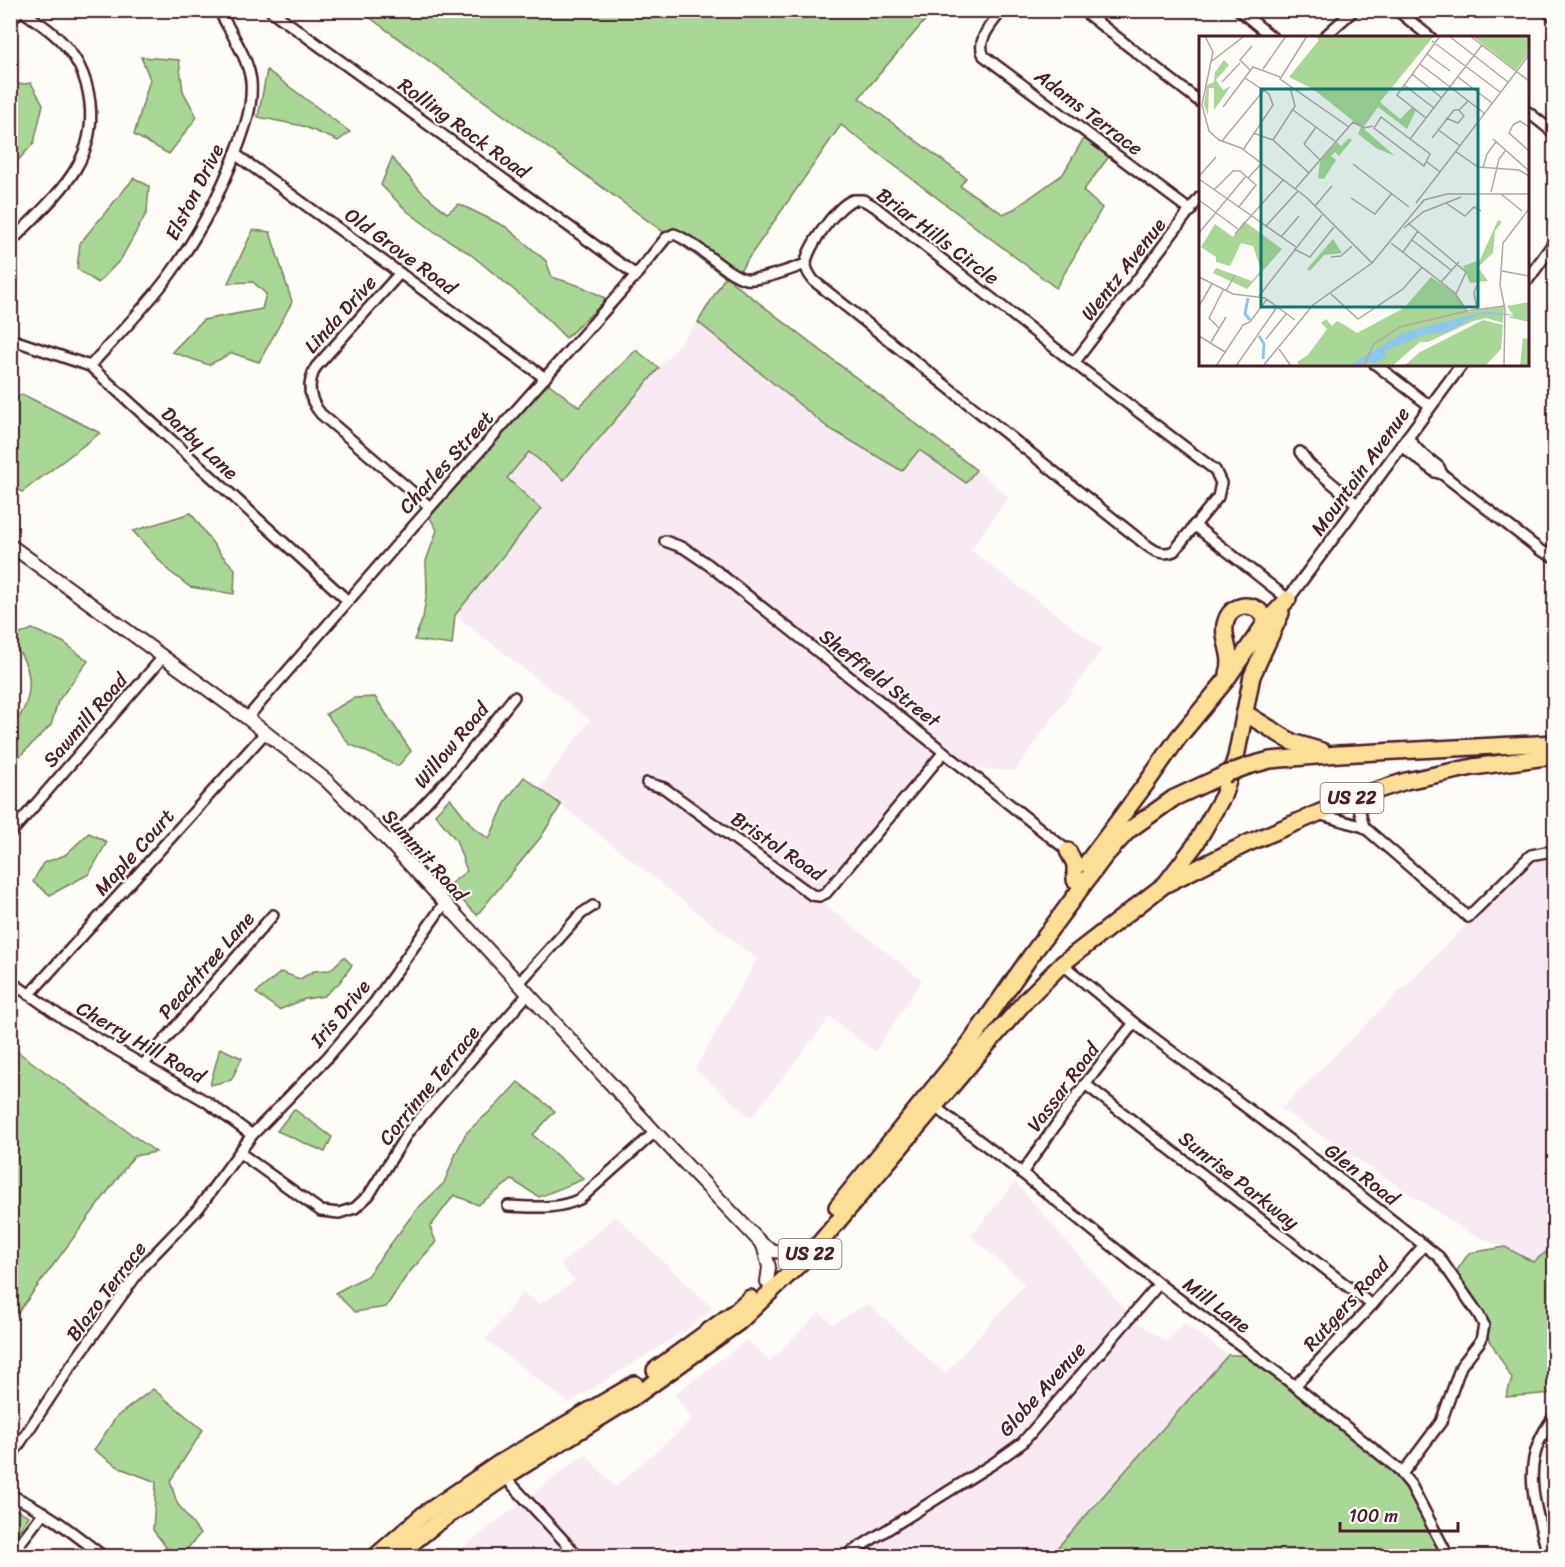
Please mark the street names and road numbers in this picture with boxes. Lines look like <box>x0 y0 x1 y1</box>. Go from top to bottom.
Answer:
street label: Adams Terrace <box>1026 59 1151 165</box>
street label: Rolling Rock Road <box>390 68 538 189</box>
street label: Elston Drive <box>155 137 234 247</box>
street label: Briar Hills Circle <box>869 178 1007 295</box>
street label: Old Grove Road <box>337 198 466 305</box>
street label: Wentz Avenue <box>1072 209 1176 329</box>
street label: Linda Drive <box>295 267 386 362</box>
street label: Darby Lane <box>153 398 247 489</box>
street label: Mountain Avenue <box>1301 399 1419 543</box>
street label: Charles Street <box>390 402 503 522</box>
street label: Sheffield Street <box>811 620 949 738</box>
street label: Sawmill Road <box>34 664 138 776</box>
street label: Willow Road <box>405 693 499 796</box>
road number: US 22 <box>1320 783 1384 813</box>
street label: Maple Court <box>85 800 184 904</box>
street label: Summit Road <box>373 801 477 911</box>
street label: Bristol Road <box>723 802 833 892</box>
street label: Peachtree Lane <box>149 903 264 1027</box>
street label: Iris Drive <box>300 971 380 1056</box>
street label: Cherry Hill Road <box>70 991 213 1094</box>
street label: Corrinne Terrace <box>370 1017 489 1153</box>
street label: Vassar Road <box>1018 1034 1110 1140</box>
street label: Sunrise Parkway <box>1170 1122 1308 1240</box>
street label: Glen Road <box>1317 1134 1408 1216</box>
street label: Blazo Terrace <box>57 1233 156 1349</box>
road number: US 22 <box>778 1239 842 1269</box>
street label: Rutgers Road <box>1294 1248 1400 1360</box>
street label: Mill Lane <box>1175 1268 1259 1343</box>
street label: Globe Avenue <box>990 1334 1095 1445</box>

